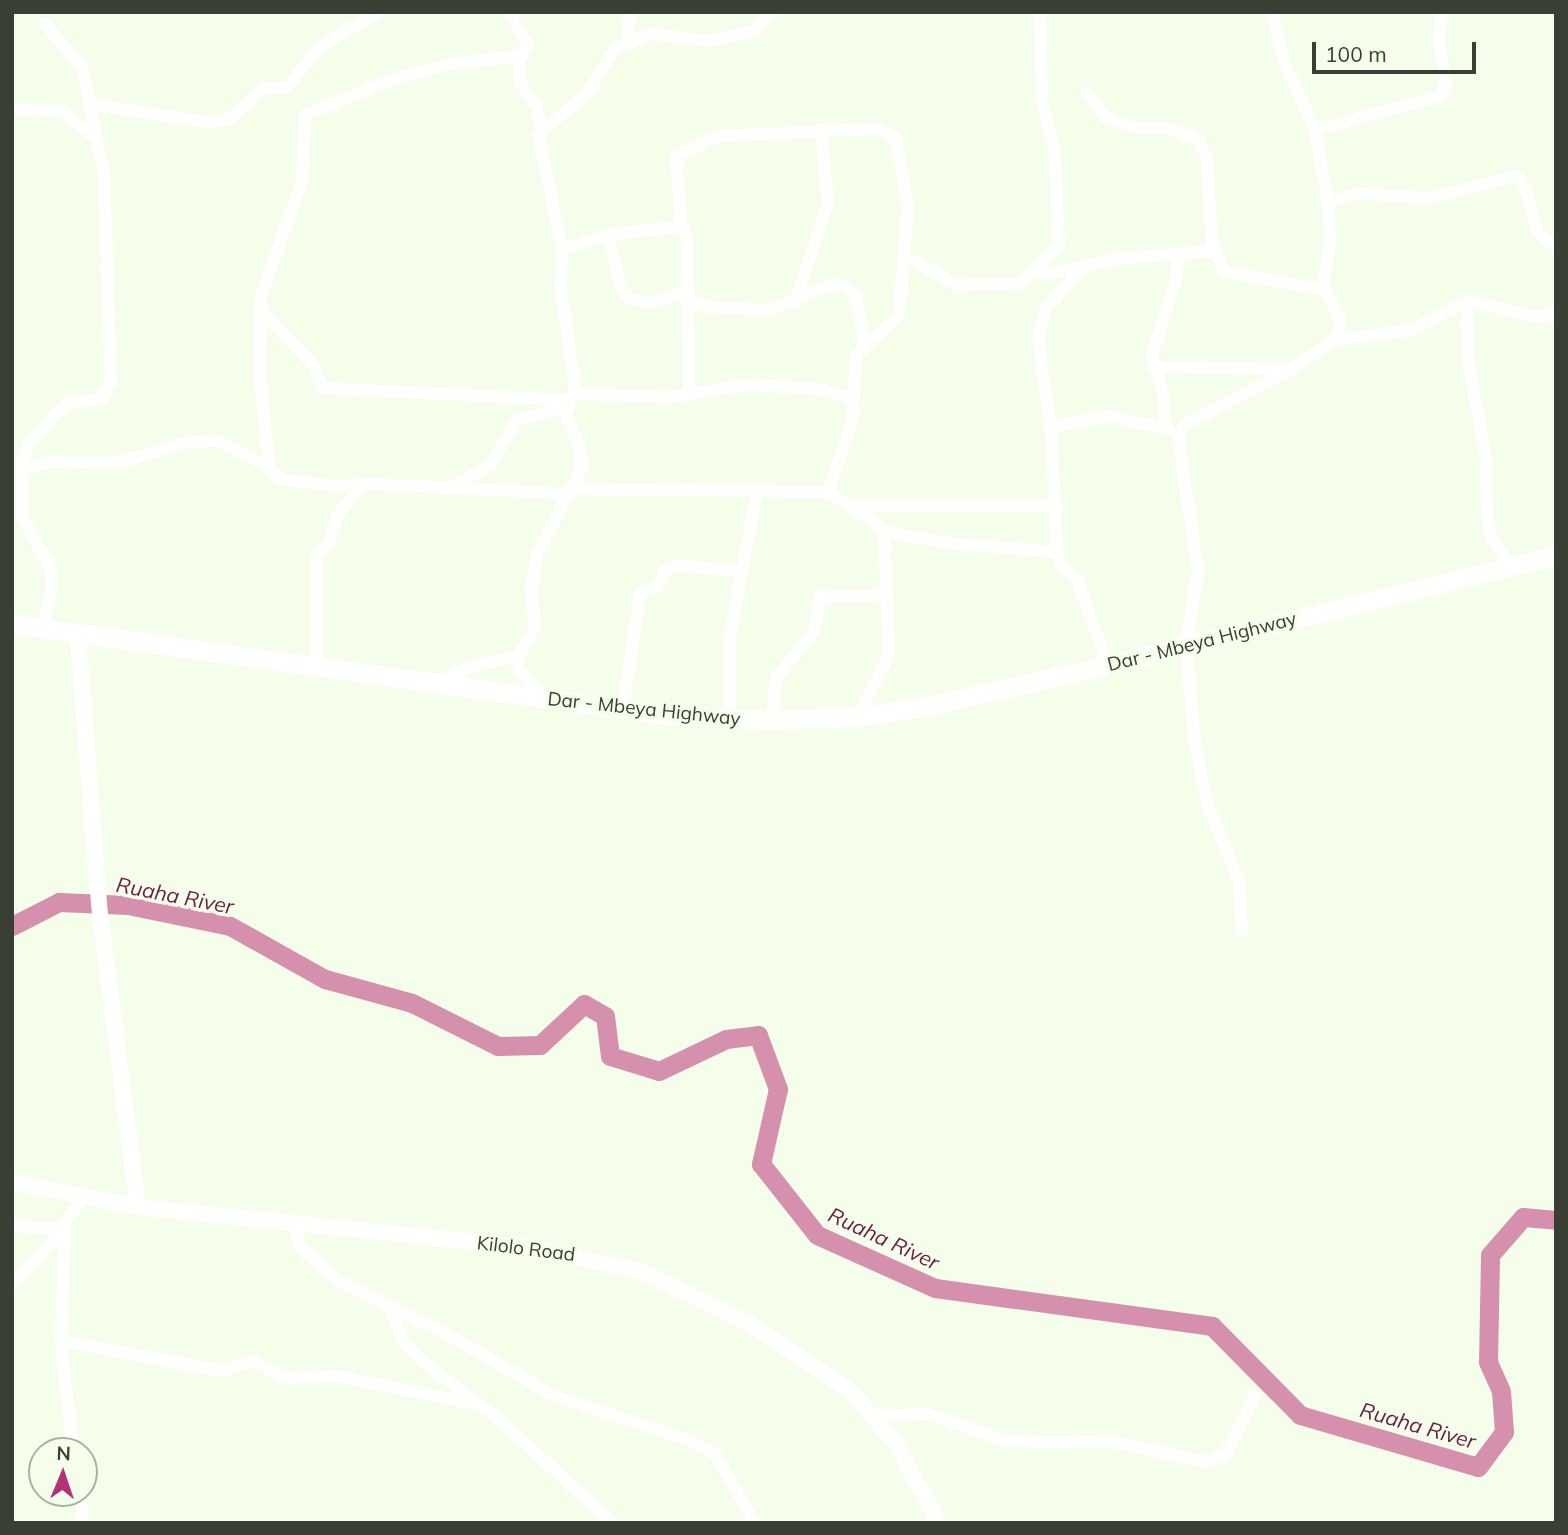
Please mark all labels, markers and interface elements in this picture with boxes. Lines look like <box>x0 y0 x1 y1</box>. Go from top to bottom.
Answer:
scale bar <box>1316 28 1480 72</box>
text: 100 m <box>1325 41 1387 67</box>
street label: Dar - Mbeya Highway <box>1105 607 1299 677</box>
street label: Dar - Mbeya Highway <box>546 688 742 730</box>
water label: Ruaha River <box>114 871 236 919</box>
water label: Ruaha River <box>825 1201 943 1275</box>
street label: Kilolo Road <box>476 1232 576 1266</box>
water label: Ruaha River <box>1357 1396 1479 1454</box>
north arrow <box>28 1437 98 1507</box>
text: N <box>56 1441 71 1465</box>

